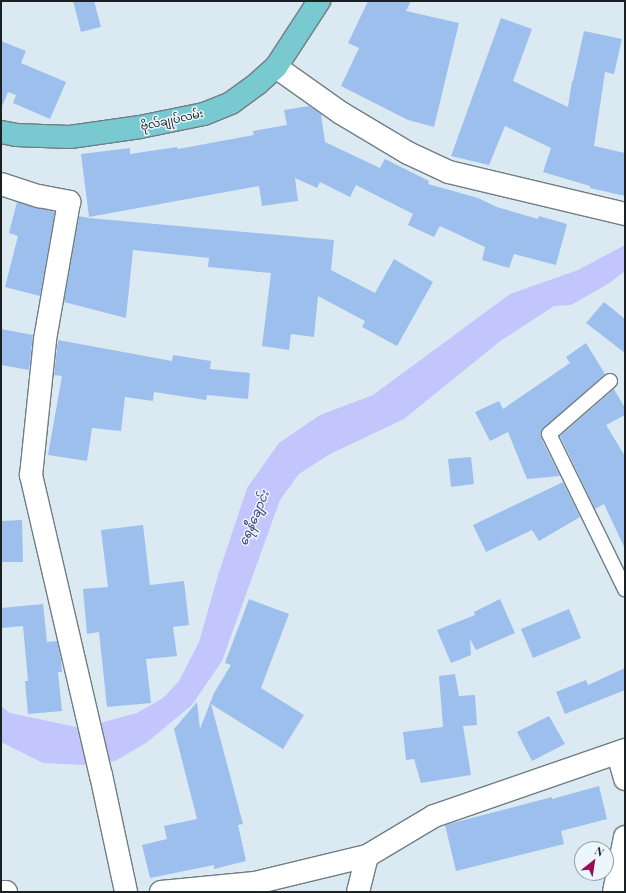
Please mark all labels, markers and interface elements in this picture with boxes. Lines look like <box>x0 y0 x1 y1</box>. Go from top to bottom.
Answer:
street label: ဗိုလ်‌ချုပ်‌လမ်း <box>139 107 205 133</box>
water label: ရေနီချောင်း <box>236 488 272 548</box>
north arrow <box>574 841 614 881</box>
text: N <box>593 843 607 860</box>

